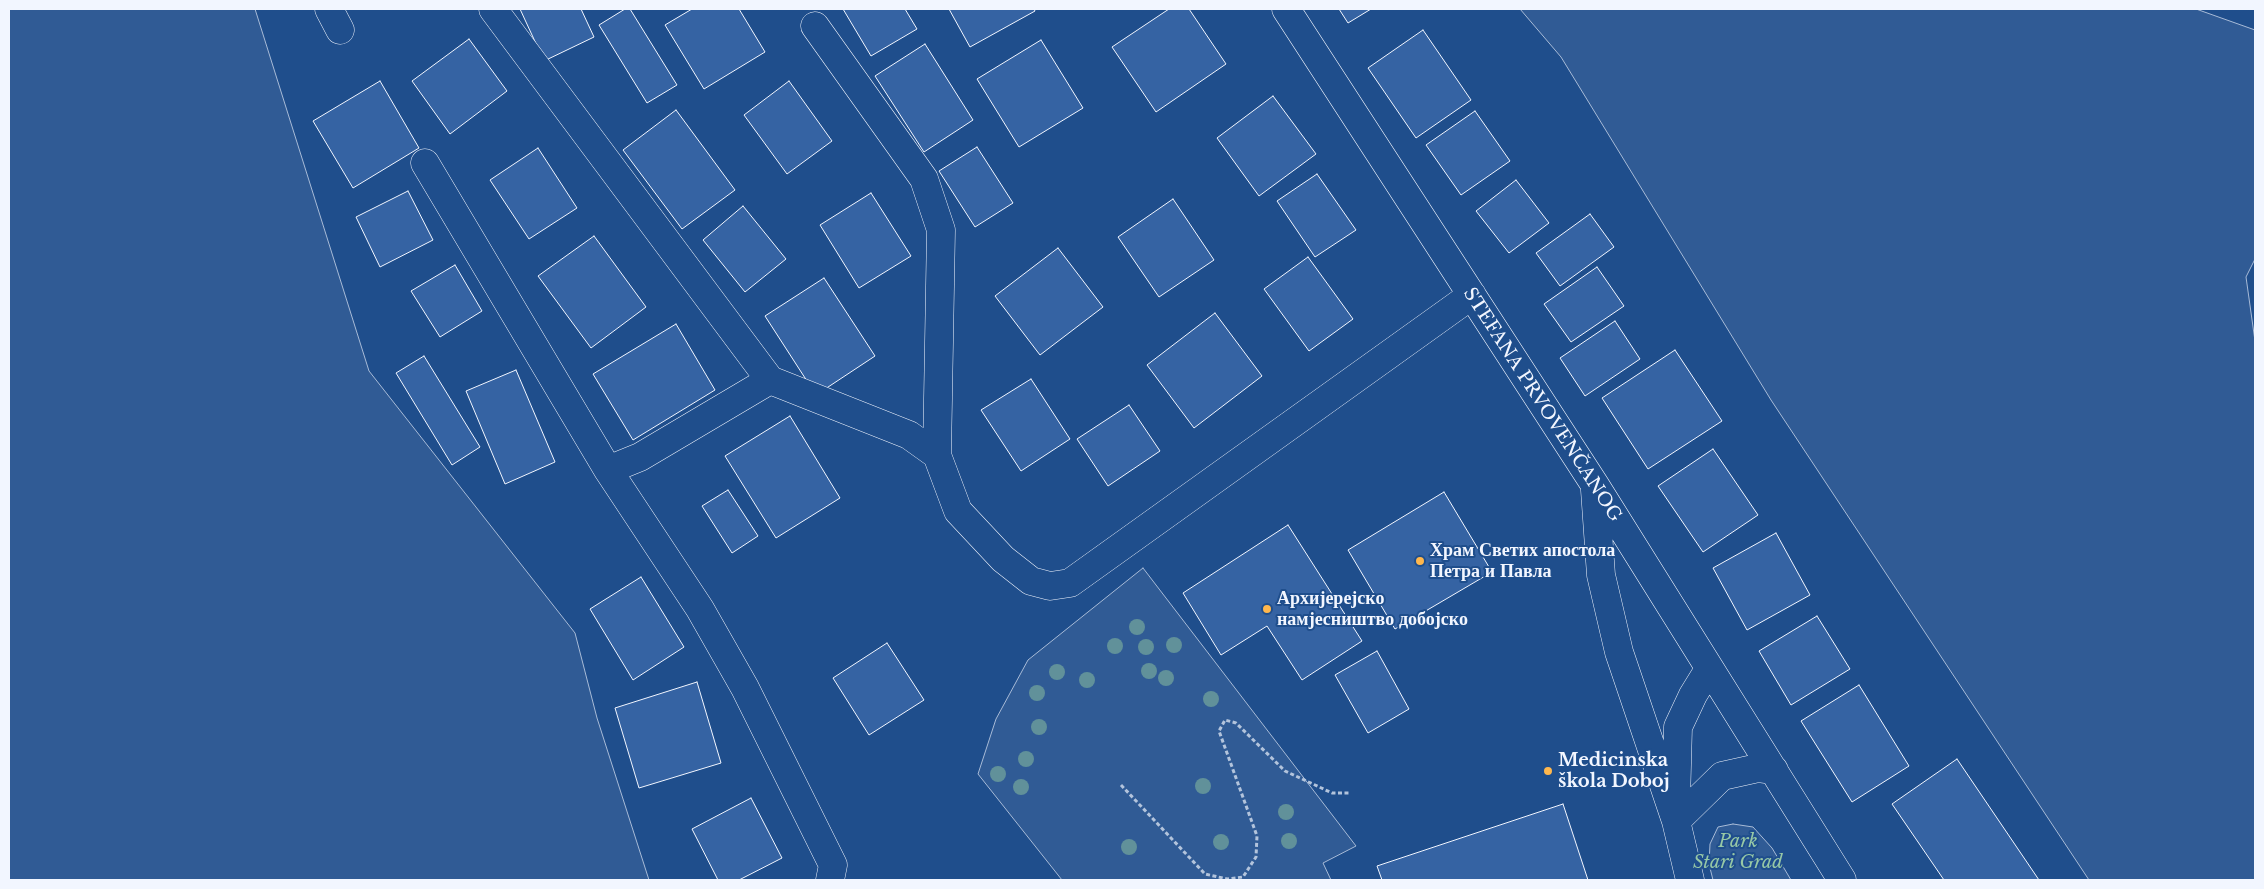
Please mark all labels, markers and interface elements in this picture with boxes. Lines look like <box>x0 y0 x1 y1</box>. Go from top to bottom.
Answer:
street label: STEFANA PRVOVENČANOG <box>1458 284 1626 526</box>
place label: Храм Светих апостола Петра и Павла <box>1430 540 1615 582</box>
marker: Храм Светих апостола Петра и Павла <box>1414 555 1426 567</box>
place label: Архијерејско намјесништво добојско <box>1277 588 1468 630</box>
marker: Архијерејско намјесништво добојско <box>1261 603 1273 615</box>
place label: Medicinska škola Doboj <box>1558 750 1670 792</box>
marker: Medicinska škola Doboj <box>1542 765 1554 777</box>
park label: Park Stari Grad <box>1693 831 1783 874</box>

